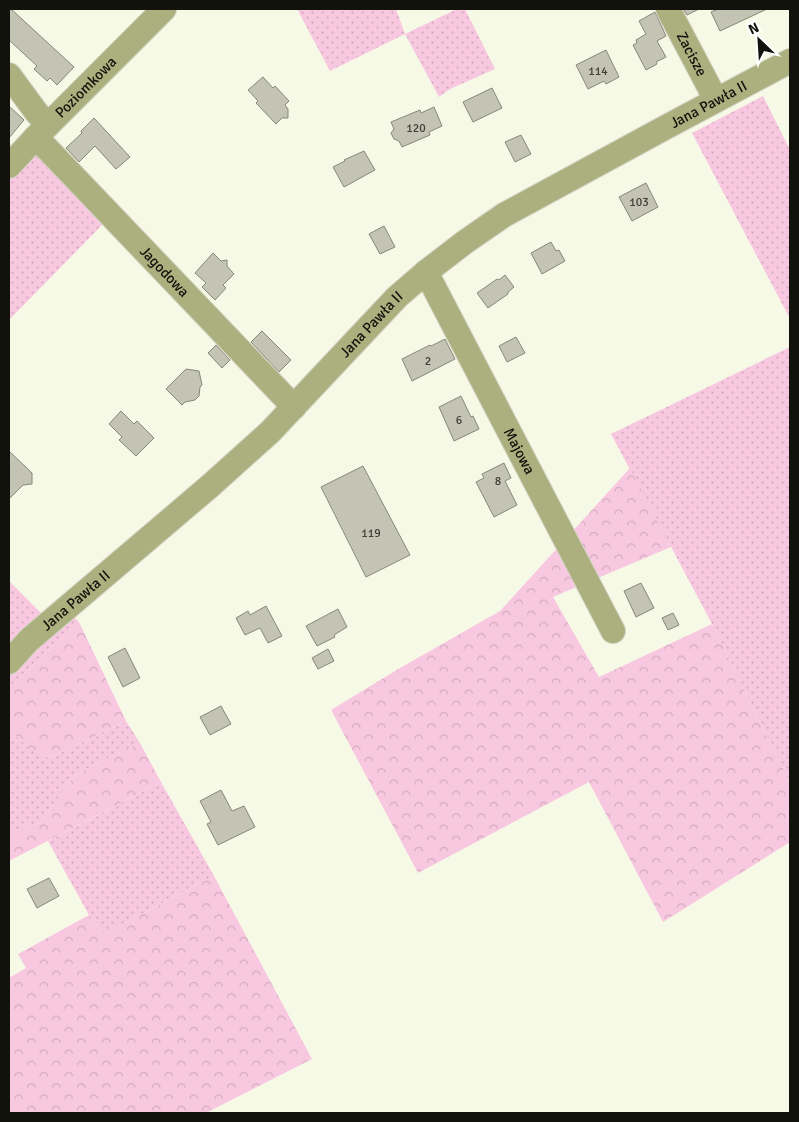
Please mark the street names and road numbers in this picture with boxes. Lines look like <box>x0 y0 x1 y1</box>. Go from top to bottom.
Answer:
street label: Zacisze <box>673 29 711 79</box>
street label: Poziomkowa <box>51 53 120 122</box>
street label: Jana Pawła II <box>667 77 750 132</box>
street label: Jagodowa <box>136 242 193 301</box>
street label: Jana Pawła II <box>336 287 406 361</box>
street label: Majowa <box>500 425 539 477</box>
street label: Jana Pawła II <box>38 566 114 634</box>

